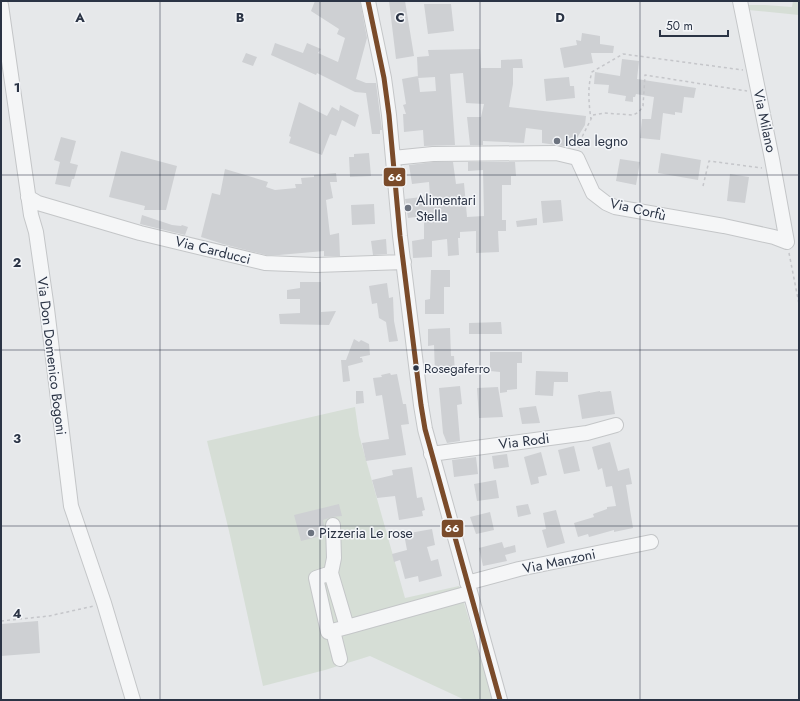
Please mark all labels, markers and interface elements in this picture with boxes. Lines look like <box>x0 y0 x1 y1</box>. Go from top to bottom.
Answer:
text: A <box>74 8 85 27</box>
text: B <box>236 8 245 27</box>
text: C <box>395 8 405 27</box>
text: D <box>555 8 565 27</box>
scale bar <box>660 12 728 38</box>
text: 50 m <box>666 17 693 35</box>
text: 1 <box>14 78 20 97</box>
street label: Via Milano <box>749 88 781 155</box>
place label: Idea legno <box>565 131 628 151</box>
marker: Idea legno <box>552 136 562 146</box>
line badge: 66 <box>383 167 406 187</box>
text: 66 <box>388 169 402 185</box>
place label: Alimentari Stella <box>416 190 476 226</box>
street label: Via Corfù <box>608 193 668 225</box>
marker: Alimentari Stella <box>403 203 413 213</box>
street label: Via Carducci <box>173 231 253 269</box>
text: 2 <box>13 253 21 272</box>
street label: Via Don Domenico Bogoni <box>32 276 72 436</box>
place label: Rosegaferro <box>424 359 490 378</box>
marker: Rosegaferro <box>411 363 421 373</box>
street label: Via Rodi <box>498 428 550 454</box>
text: 3 <box>13 429 21 448</box>
line badge: 66 <box>441 519 464 538</box>
text: 66 <box>445 520 459 536</box>
place label: Pizzeria Le rose <box>319 523 413 543</box>
marker: Pizzeria Le rose <box>306 528 316 538</box>
street label: Via Manzoni <box>521 544 597 578</box>
text: 4 <box>12 604 22 623</box>

